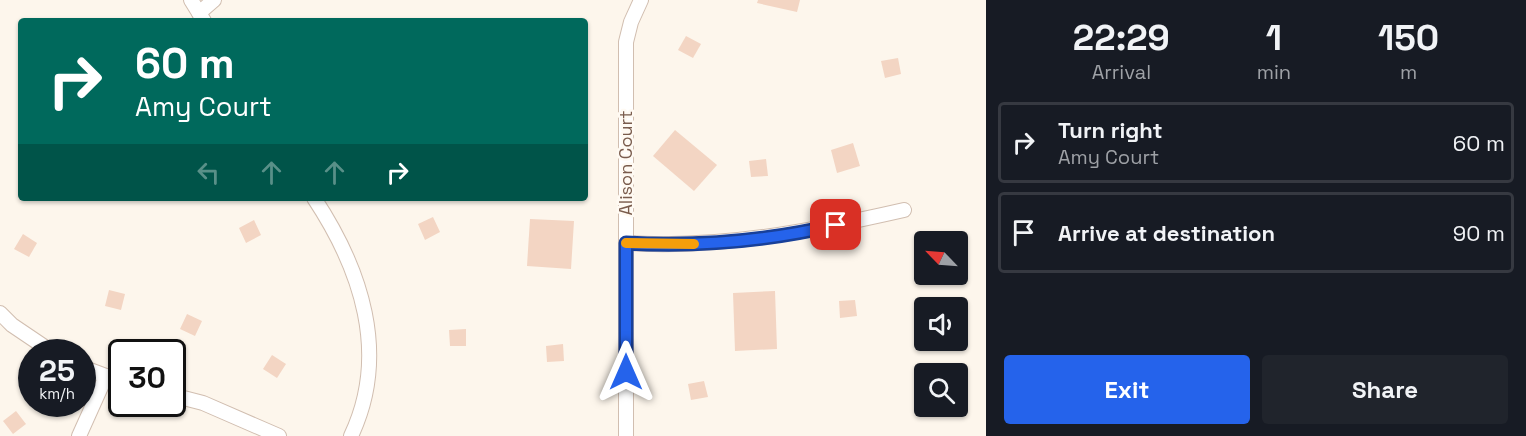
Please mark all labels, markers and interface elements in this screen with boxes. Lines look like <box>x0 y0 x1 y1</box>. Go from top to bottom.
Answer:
text: 22:29 <box>1073 15 1170 61</box>
text: 1 <box>1266 15 1282 61</box>
text: 150 <box>1378 15 1439 61</box>
text: 60 m <box>135 37 235 90</box>
icon: right <box>36 42 114 120</box>
text: Arrival <box>1092 59 1151 85</box>
text: min <box>1257 59 1291 85</box>
text: m <box>1400 59 1417 85</box>
text: Amy Court <box>135 89 272 124</box>
street label: Alison Court <box>614 110 637 216</box>
text: Turn right <box>1058 116 1163 144</box>
icon: right <box>1007 126 1040 159</box>
text: 60 m <box>1453 129 1505 157</box>
text: Amy Court <box>1058 144 1159 170</box>
icon: left <box>192 156 225 189</box>
icon: ahead <box>255 156 288 189</box>
icon: ahead <box>318 156 351 189</box>
icon: right <box>381 156 414 189</box>
pin <box>810 199 861 250</box>
icon: arrive <box>819 208 852 241</box>
icon: arrive <box>1007 216 1040 249</box>
text: Arrive at destination <box>1058 219 1275 247</box>
text: 90 m <box>1453 219 1505 247</box>
north arrow <box>914 231 968 285</box>
map controls <box>914 231 968 417</box>
button: sound <box>914 297 968 351</box>
speed limit sign: 30 <box>108 339 186 417</box>
position arrow <box>594 340 658 404</box>
text: 25 <box>39 351 75 390</box>
button: Exit <box>1004 355 1250 424</box>
button: Share <box>1262 355 1508 424</box>
button: search <box>914 363 968 417</box>
text: km/h <box>39 384 75 403</box>

